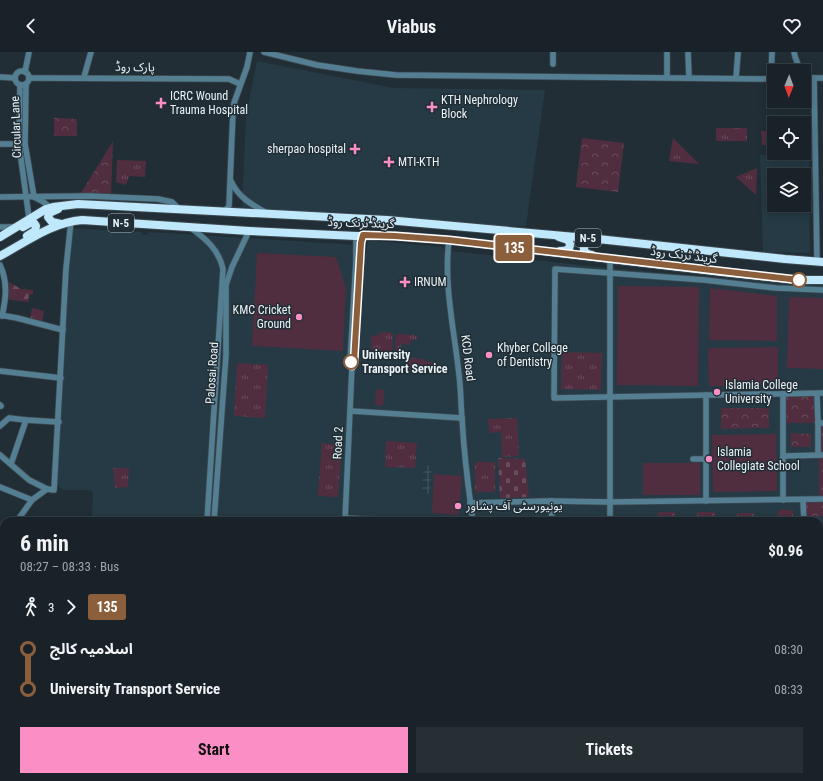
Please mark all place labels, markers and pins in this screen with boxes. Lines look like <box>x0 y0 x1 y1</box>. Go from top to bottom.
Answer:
place label: ICRC Wound Trauma Hospital <box>170 89 248 117</box>
place label: KTH Nephrology Block <box>441 93 518 121</box>
marker: ICRC Wound Trauma Hospital <box>155 97 167 109</box>
marker: KTH Nephrology Block <box>426 101 438 113</box>
place label: sherpao hospital <box>267 142 346 156</box>
marker: sherpao hospital <box>349 143 361 155</box>
place label: MTI-KTH <box>398 155 439 169</box>
marker: MTI-KTH <box>383 156 395 168</box>
unlabelled marker <box>791 272 807 288</box>
place label: IRNUM <box>414 275 447 289</box>
marker: IRNUM <box>399 276 411 288</box>
place label: KMC Cricket Ground <box>233 303 291 331</box>
marker: KMC Cricket Ground <box>294 312 304 322</box>
place label: Khyber College of Dentistry <box>497 341 568 369</box>
place label: University Transport Service <box>362 348 448 376</box>
marker: Khyber College of Dentistry <box>484 350 494 360</box>
marker: University Transport Service <box>343 354 359 370</box>
place label: Islamia College University <box>725 378 798 406</box>
marker: Islamia College University <box>712 387 722 397</box>
place label: Islamia Collegiate School <box>717 445 800 473</box>
marker: Islamia Collegiate School <box>704 454 714 464</box>
place label: یونیورسٹی آف پشاور <box>465 499 563 514</box>
marker: یونیورسٹی آف پشاور <box>453 501 463 511</box>

